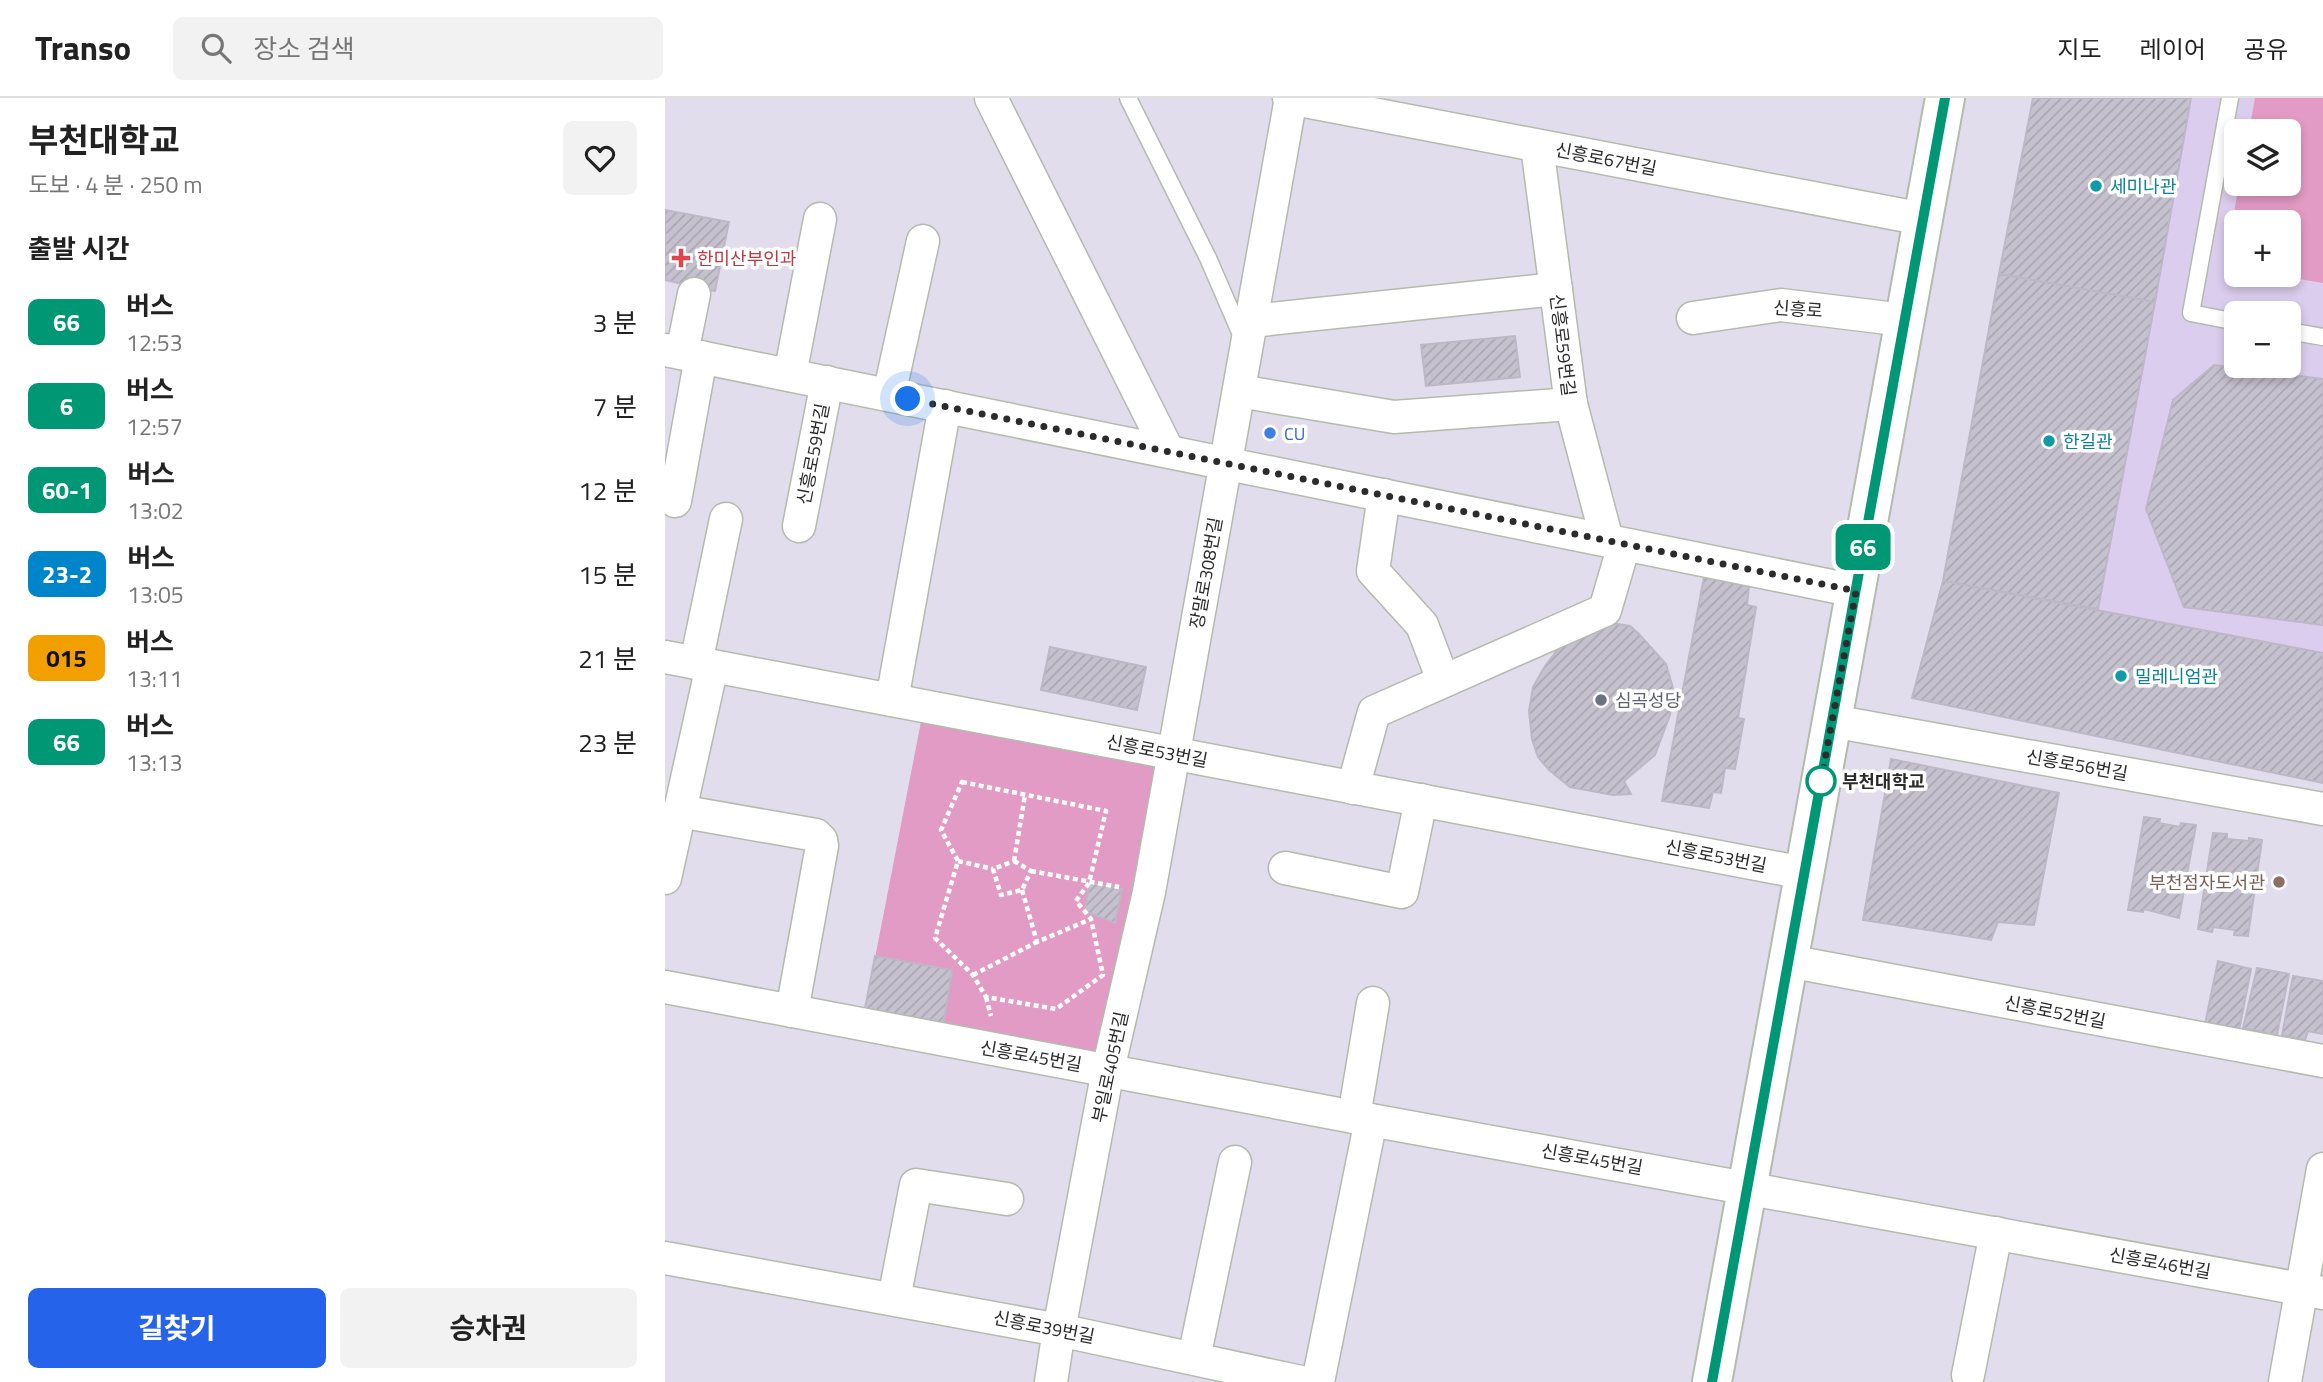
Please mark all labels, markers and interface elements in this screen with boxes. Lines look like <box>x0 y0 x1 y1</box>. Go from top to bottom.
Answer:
search box <box>173 17 663 80</box>
text: Transo <box>35 23 131 73</box>
icon: search <box>197 29 235 67</box>
text: 장소 검색 <box>253 29 355 68</box>
text: 지도 <box>2057 31 2102 67</box>
text: 레이어 <box>2140 31 2206 67</box>
text: 공유 <box>2244 31 2288 67</box>
text: 부천대학교 <box>28 115 180 165</box>
map controls <box>2224 119 2301 378</box>
button: layers <box>2224 119 2301 196</box>
button: heart <box>563 121 637 195</box>
street label: 신흥로67번길 <box>1553 136 1659 182</box>
text: 도보 · 4 분 · 250 m <box>28 167 203 202</box>
place label: 세미나관 <box>2110 173 2177 200</box>
marker: 세미나관 <box>2088 178 2104 194</box>
button: + <box>2224 210 2301 287</box>
text: 출발 시간 <box>28 229 129 268</box>
place label: 한미산부인과 <box>697 245 797 272</box>
marker: 한미산부인과 <box>671 248 691 268</box>
text: 버스 <box>126 286 174 325</box>
street label: 신흥로59번길 <box>1543 292 1583 398</box>
street label: 신흥로 <box>1772 294 1824 324</box>
button: − <box>2224 301 2301 378</box>
text: 3 분 <box>593 303 637 342</box>
text: 66 <box>53 304 80 340</box>
text: 12:53 <box>126 325 183 360</box>
text: 버스 <box>126 370 174 409</box>
your location <box>890 381 925 416</box>
text: 7 분 <box>593 387 637 426</box>
text: 6 <box>60 388 73 424</box>
street label: 신흥로59번길 <box>790 401 836 507</box>
text: 12:57 <box>126 409 183 444</box>
place label: CU <box>1284 420 1305 447</box>
marker: CU <box>1262 425 1278 441</box>
place label: 한길관 <box>2063 428 2113 455</box>
marker: 한길관 <box>2041 433 2057 449</box>
text: 버스 <box>127 454 175 493</box>
text: 12 분 <box>578 471 637 510</box>
text: 60-1 <box>42 472 92 508</box>
text: 13:02 <box>127 493 184 528</box>
street label: 장말로308번길 <box>1183 515 1229 631</box>
line badge: 66 <box>1831 524 1895 570</box>
text: 66 <box>1850 529 1876 565</box>
text: 버스 <box>127 538 175 577</box>
text: 15 분 <box>578 555 637 594</box>
text: 23-2 <box>42 556 92 592</box>
text: 13:05 <box>127 577 184 612</box>
text: 버스 <box>126 622 174 661</box>
text: 21 분 <box>578 639 637 678</box>
text: 015 <box>46 640 87 676</box>
text: 13:11 <box>126 661 183 696</box>
place label: 밀레니엄관 <box>2135 663 2218 690</box>
marker: 밀레니엄관 <box>2113 668 2129 684</box>
place label: 심곡성당 <box>1615 687 1681 714</box>
marker: 심곡성당 <box>1593 692 1609 708</box>
text: 버스 <box>126 706 174 745</box>
text: 23 분 <box>578 723 637 762</box>
text: 66 <box>53 724 80 760</box>
street label: 신흥로53번길 <box>1104 728 1210 774</box>
street label: 신흥로56번길 <box>2024 743 2130 787</box>
text: 13:13 <box>126 745 183 780</box>
marker: 부천대학교 <box>1806 766 1836 796</box>
place label: 부천대학교 <box>1842 768 1925 795</box>
street label: 신흥로53번길 <box>1663 833 1769 879</box>
place label: 부천점자도서관 <box>2149 869 2265 896</box>
marker: 부천점자도서관 <box>2271 874 2287 890</box>
street label: 신흥로52번길 <box>2002 989 2108 1035</box>
street label: 부일로405번길 <box>1085 1009 1135 1125</box>
street label: 신흥로45번길 <box>978 1034 1084 1078</box>
street label: 신흥로45번길 <box>1539 1137 1645 1181</box>
street label: 신흥로46번길 <box>2107 1241 2213 1285</box>
button: 길찾기 <box>28 1288 326 1368</box>
button: 승차권 <box>340 1288 637 1368</box>
street label: 신흥로39번길 <box>991 1304 1097 1350</box>

